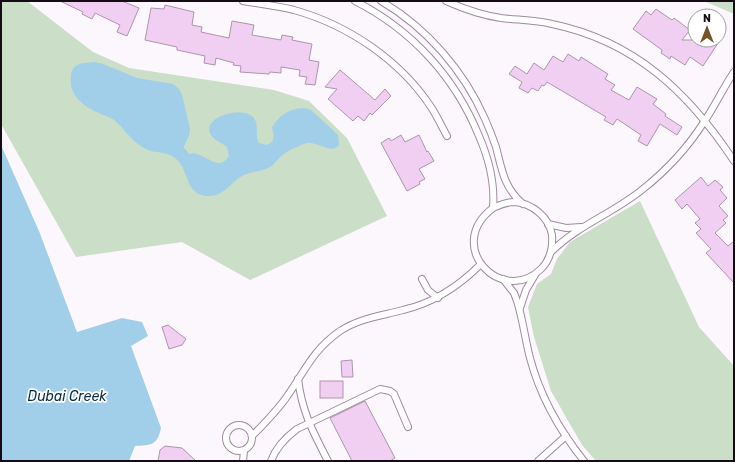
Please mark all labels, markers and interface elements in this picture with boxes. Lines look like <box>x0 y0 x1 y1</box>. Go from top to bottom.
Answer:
north arrow <box>687 8 727 48</box>
text: N <box>703 12 711 25</box>
water label: Dubai Creek <box>28 388 107 405</box>

